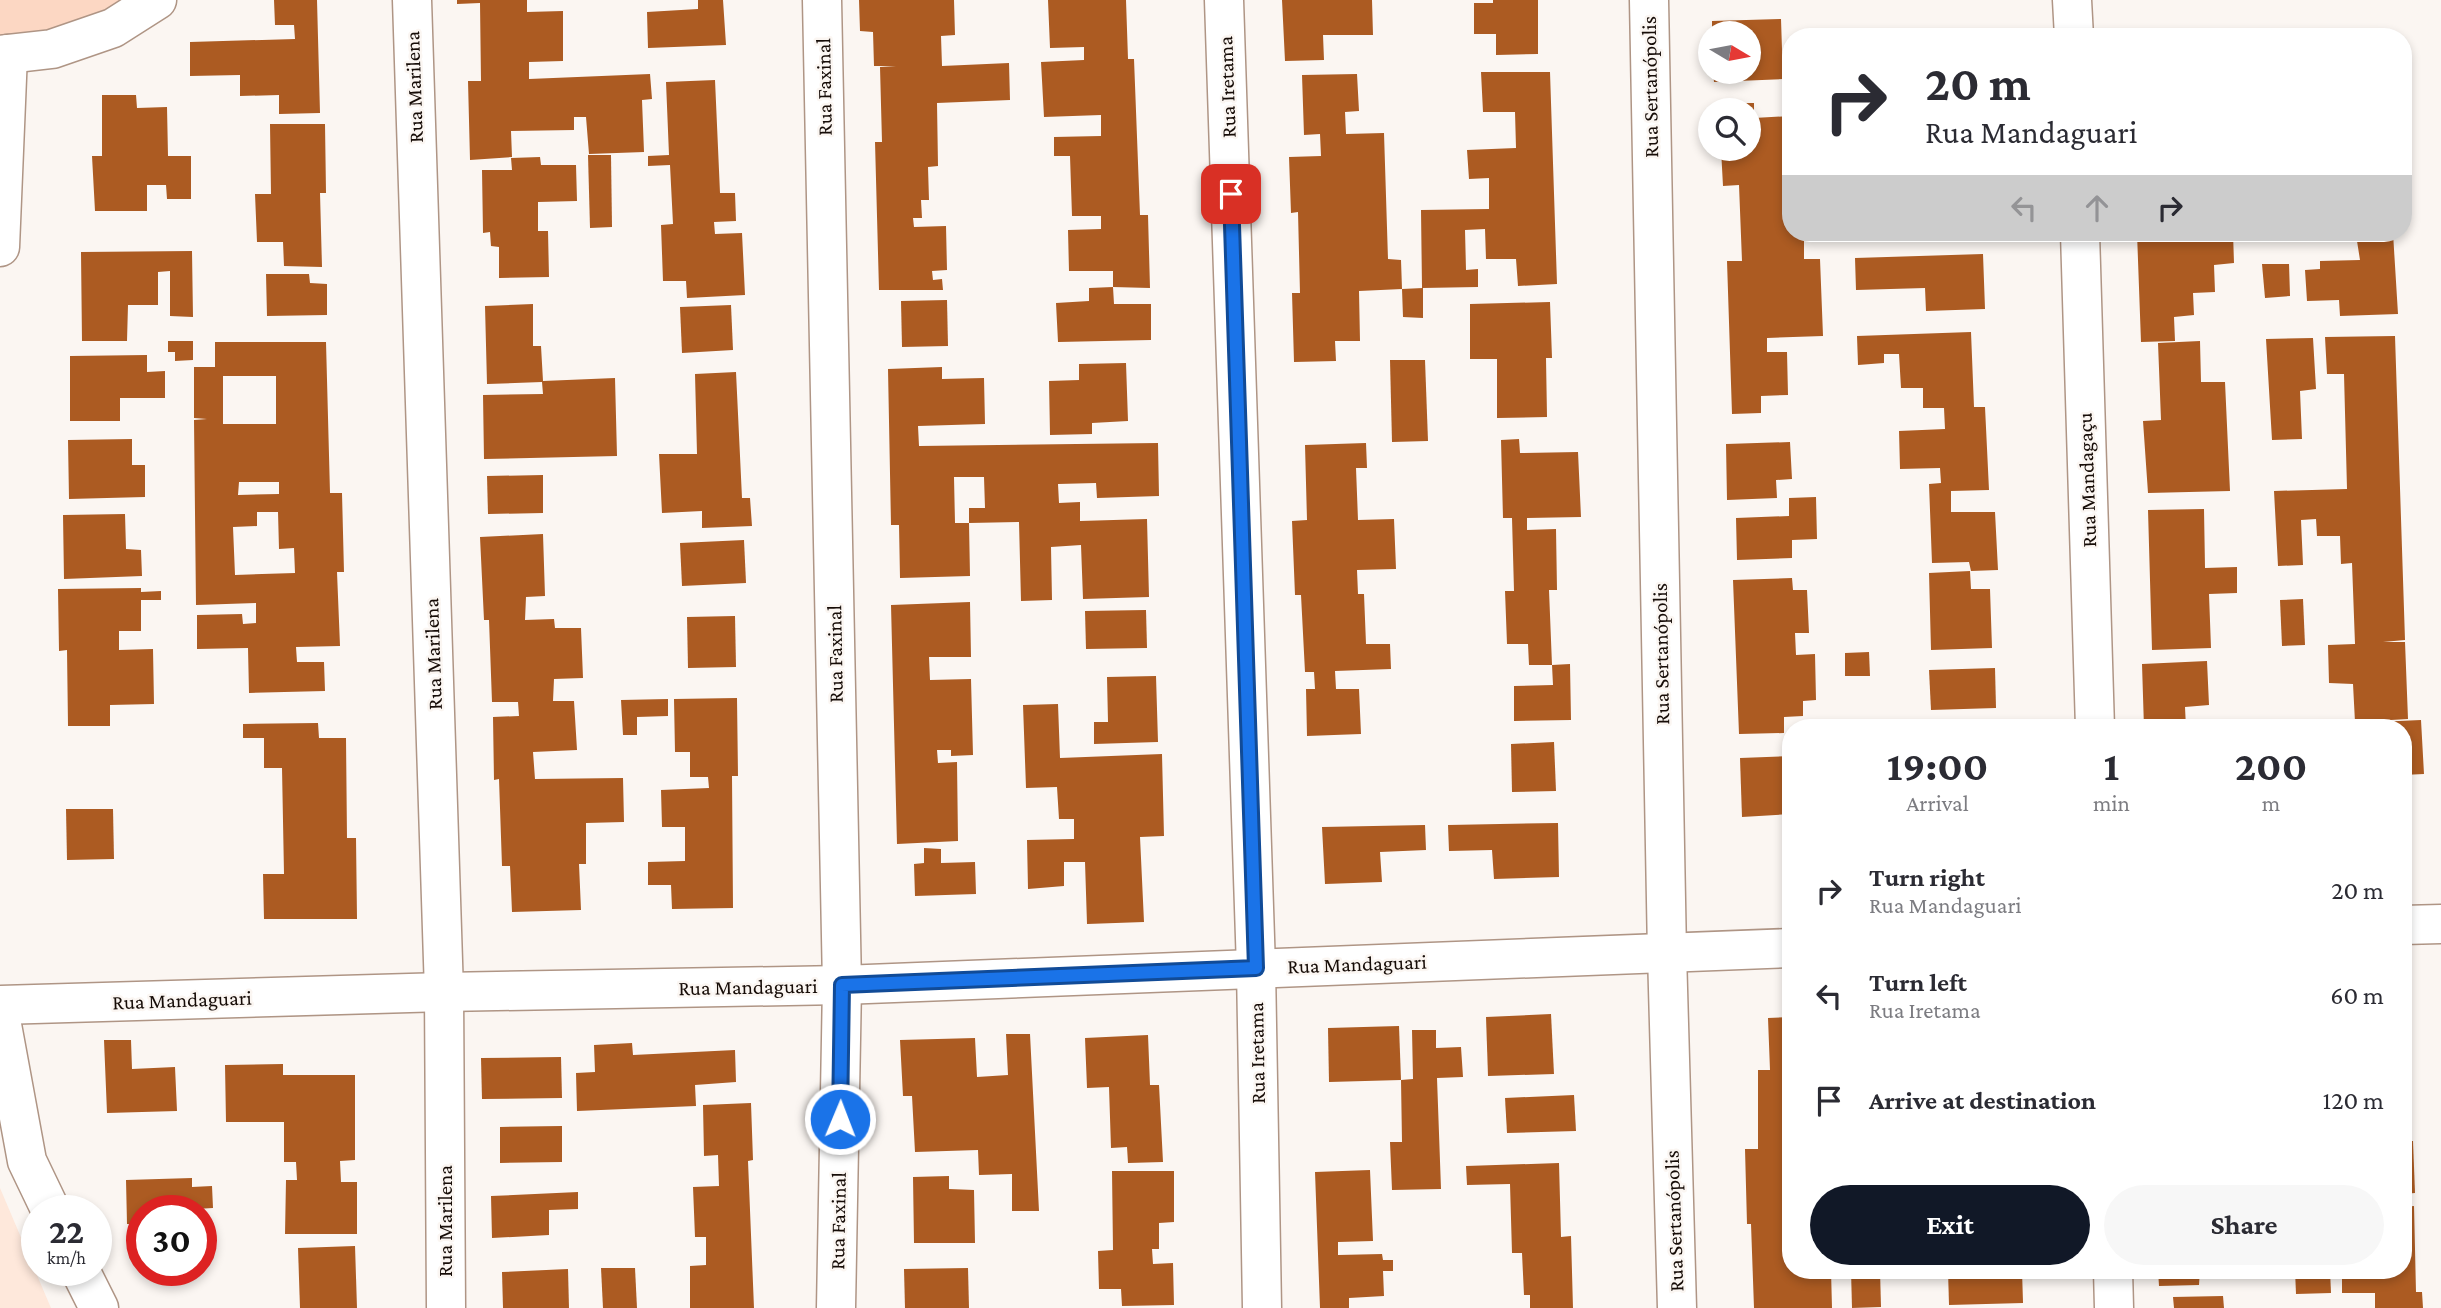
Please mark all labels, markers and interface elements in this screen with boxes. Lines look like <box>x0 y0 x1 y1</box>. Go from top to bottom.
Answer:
street label: Rua Sertanópolis <box>1637 16 1663 158</box>
north arrow <box>1698 21 1760 84</box>
map controls <box>1698 21 1761 161</box>
street label: Rua Marilena <box>400 30 428 143</box>
street label: Rua Iretama <box>1213 35 1241 138</box>
street label: Rua Faxinal <box>811 38 837 136</box>
icon: right <box>1810 56 1901 147</box>
text: 20 m <box>1925 56 2031 111</box>
button: search <box>1698 98 1761 161</box>
text: Rua Mandaguari <box>1925 114 2137 150</box>
pin <box>1201 164 1261 224</box>
icon: arrive <box>1212 175 1250 213</box>
icon: left <box>2005 189 2043 227</box>
icon: ahead <box>2078 189 2116 227</box>
icon: right <box>2151 189 2189 227</box>
street label: Rua Mandagaçu <box>2073 412 2101 548</box>
street label: Rua Sertanópolis <box>1648 583 1674 725</box>
street label: Rua Marilena <box>419 597 447 710</box>
street label: Rua Faxinal <box>822 605 848 703</box>
text: 19:00 <box>1887 742 1988 789</box>
text: 1 <box>2104 742 2119 789</box>
text: 200 <box>2235 742 2307 789</box>
text: Arrival <box>1906 790 1969 816</box>
text: min <box>2093 790 2130 816</box>
text: m <box>2262 790 2280 816</box>
text: Turn right <box>1869 863 1985 892</box>
icon: right <box>1810 872 1848 910</box>
text: 20 m <box>2331 876 2384 905</box>
text: Rua Mandaguari <box>1869 892 2022 918</box>
street label: Rua Mandaguari <box>1287 950 1428 978</box>
text: Turn left <box>1869 968 1967 997</box>
street label: Rua Mandaguari <box>678 974 818 1000</box>
icon: left <box>1810 977 1848 1015</box>
text: 60 m <box>2330 981 2384 1010</box>
street label: Rua Mandaguari <box>112 986 253 1014</box>
text: Rua Iretama <box>1869 997 1981 1023</box>
street label: Rua Iretama <box>1244 1002 1270 1104</box>
position arrow <box>803 1082 877 1156</box>
icon: arrive <box>1810 1082 1848 1120</box>
text: Arrive at destination <box>1869 1086 2096 1115</box>
text: 120 m <box>2323 1086 2384 1115</box>
street label: Rua Sertanópolis <box>1660 1150 1688 1292</box>
street label: Rua Marilena <box>433 1165 457 1277</box>
street label: Rua Faxinal <box>825 1172 851 1270</box>
button: Exit <box>1810 1185 2090 1265</box>
button: Share <box>2104 1185 2384 1265</box>
speed limit sign: 30 <box>126 1195 217 1286</box>
text: 22 <box>49 1212 84 1251</box>
text: km/h <box>47 1248 86 1268</box>

